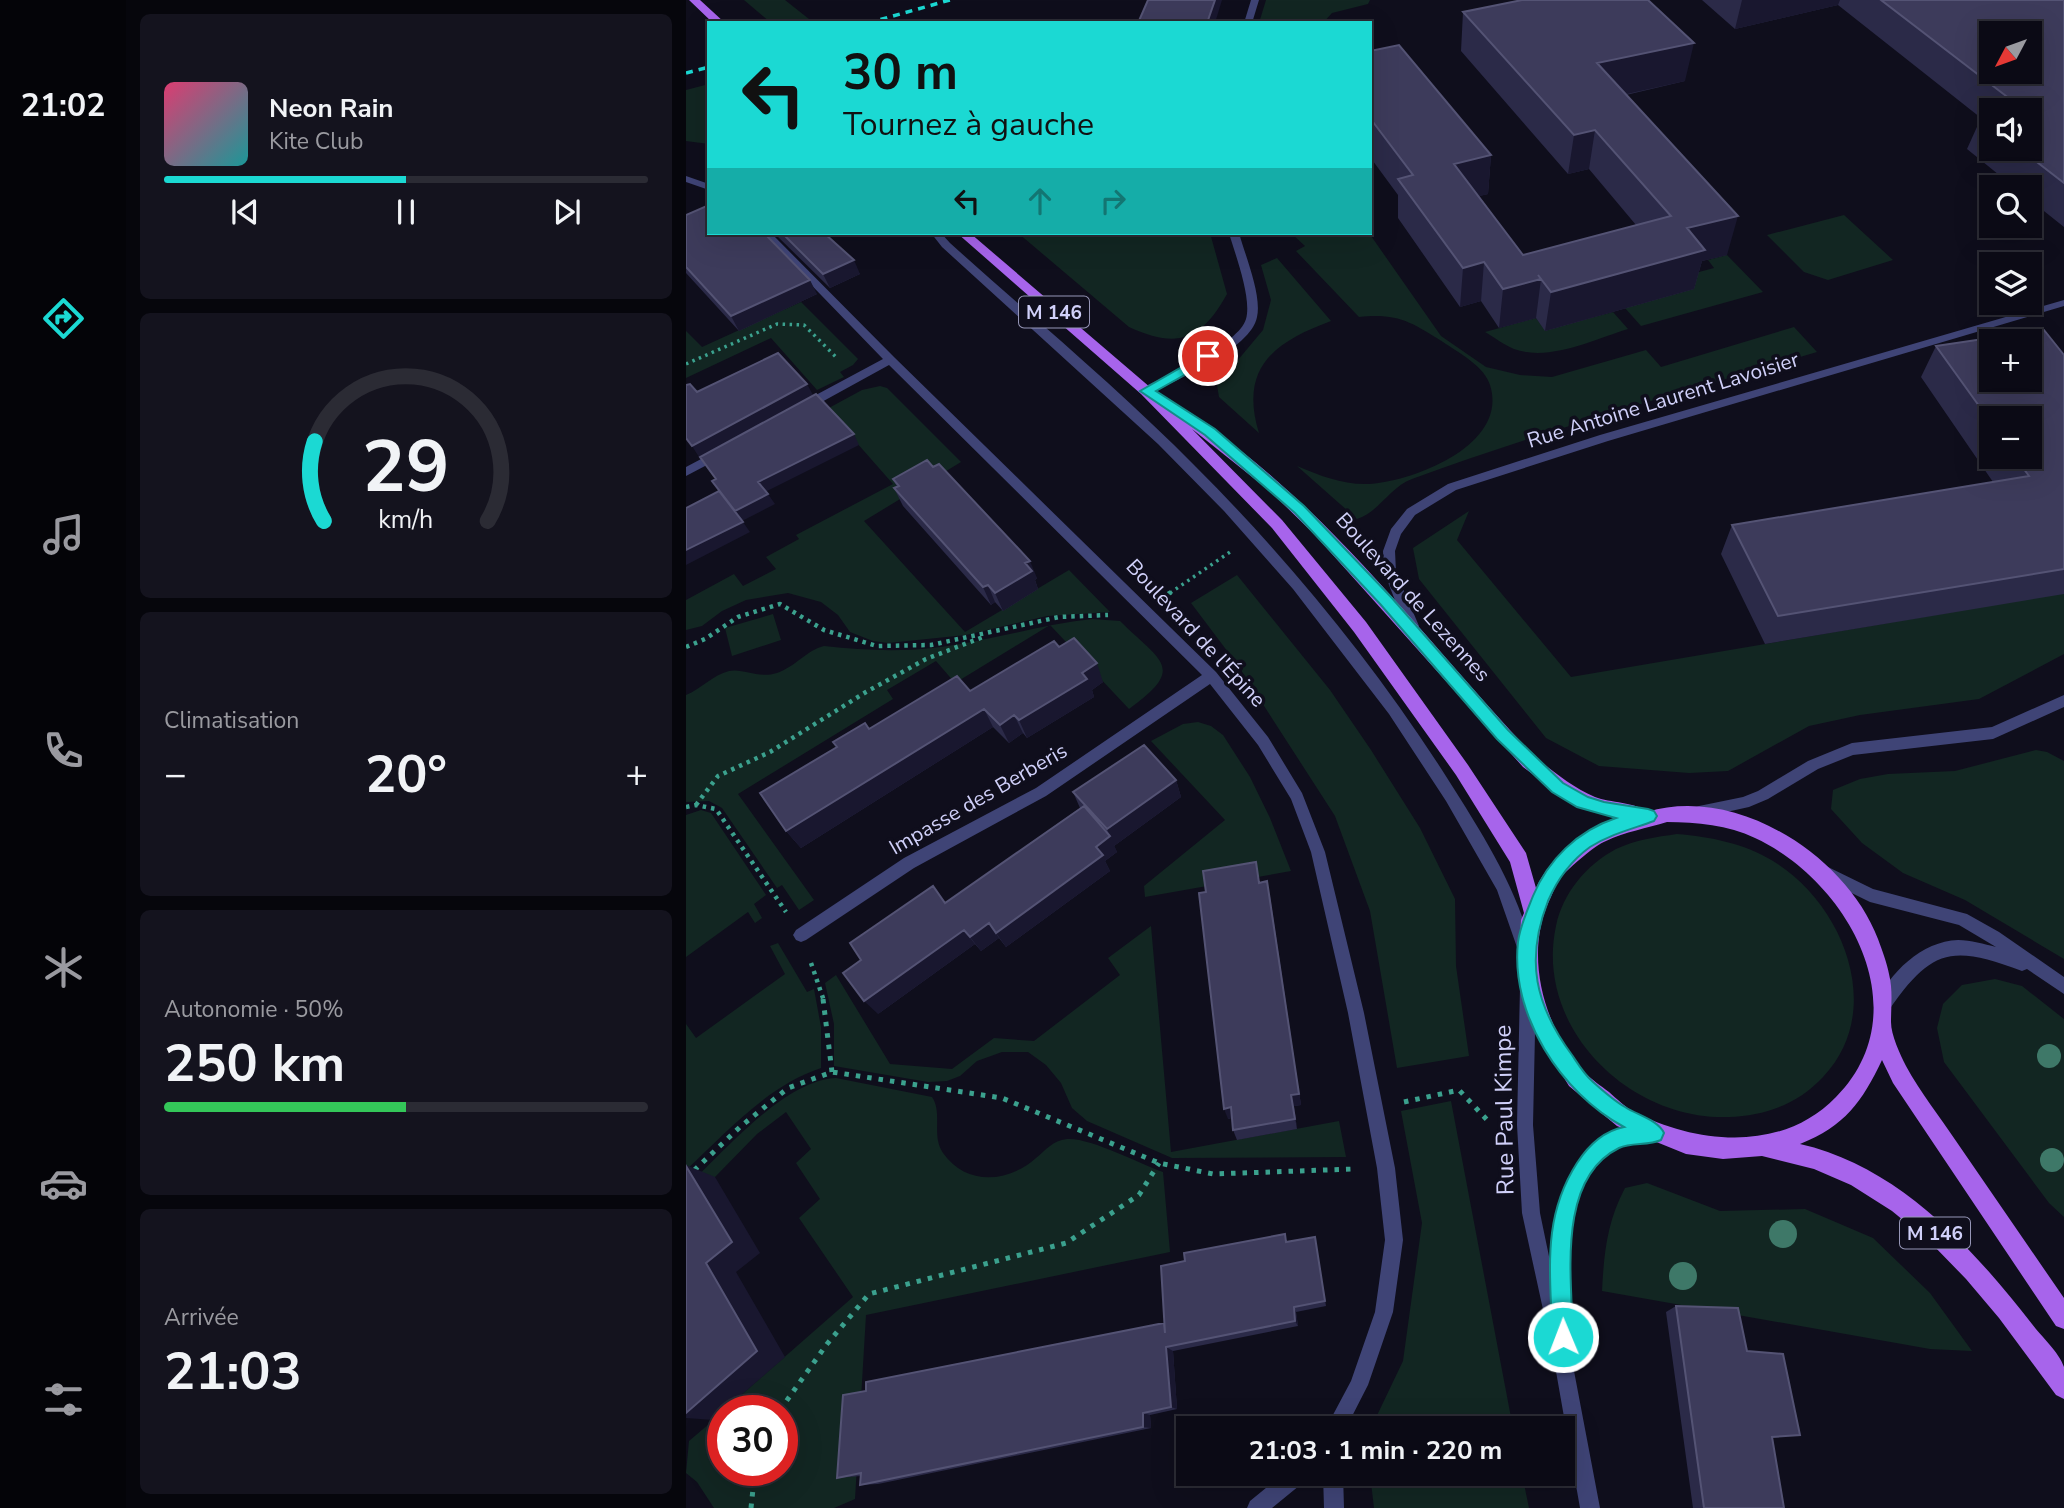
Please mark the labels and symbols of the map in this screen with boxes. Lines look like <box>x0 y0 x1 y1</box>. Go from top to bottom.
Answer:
north arrow <box>1979 21 2042 84</box>
road number: M 146 <box>1019 296 1089 328</box>
pin <box>1178 326 1238 386</box>
street label: Rue Antoine Laurent Lavoisier <box>1524 345 1803 455</box>
street label: Boulevard de Lezennes <box>1329 506 1497 688</box>
street label: Boulevard de l'Épine <box>1120 553 1272 713</box>
street label: Impasse des Berberis <box>884 737 1072 861</box>
street label: Rue Paul Kimpe <box>1487 1025 1521 1195</box>
road number: M 146 <box>1900 1218 1970 1248</box>
position arrow <box>1526 1300 1600 1374</box>
speed limit sign: 30 <box>707 1395 798 1486</box>

